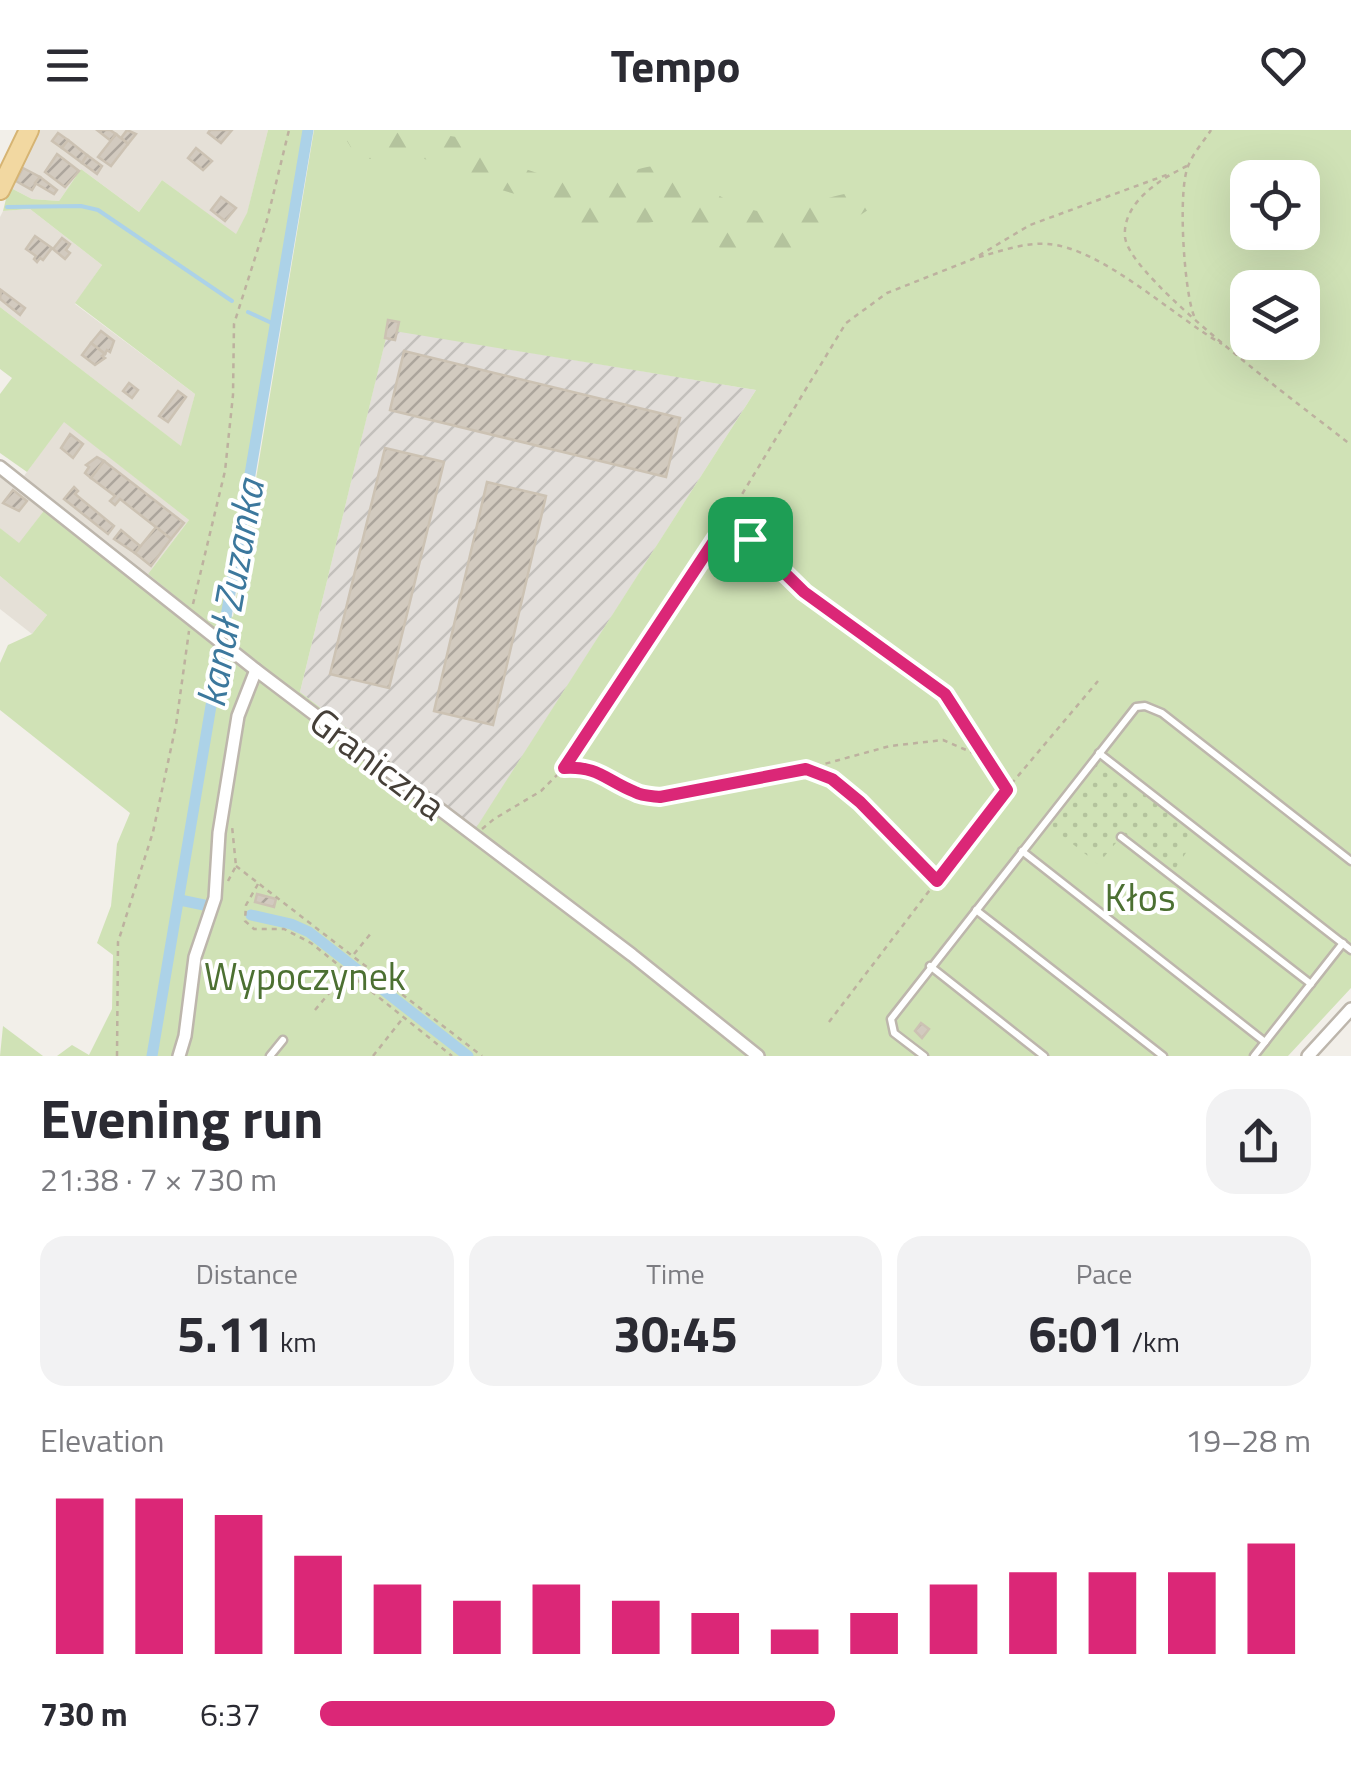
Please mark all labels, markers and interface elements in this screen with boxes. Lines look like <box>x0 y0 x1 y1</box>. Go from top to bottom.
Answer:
text: Tempo <box>611 31 740 99</box>
icon: menu <box>40 38 95 93</box>
icon: heart <box>1256 38 1311 93</box>
map controls <box>1230 160 1320 360</box>
button: locate <box>1230 160 1320 250</box>
button: layers <box>1230 270 1320 360</box>
water label: kanał Zuzanka <box>180 473 280 711</box>
pin <box>708 497 793 582</box>
icon: arrive <box>723 512 778 567</box>
street label: Graniczna <box>298 692 458 834</box>
park label: Kłos <box>1104 868 1176 926</box>
park label: Wypoczynek <box>204 947 406 1005</box>
text: Evening run <box>40 1076 323 1159</box>
button: share <box>1206 1089 1311 1194</box>
text: 21:38 · 7 × 730 m <box>40 1155 277 1203</box>
text: Distance <box>196 1252 298 1295</box>
text: Time <box>646 1252 705 1295</box>
text: Pace <box>1076 1252 1133 1295</box>
text: 5.11 <box>177 1295 274 1371</box>
text: 30:45 <box>613 1295 738 1371</box>
text: 6:01 <box>1028 1295 1125 1371</box>
text: km <box>274 1320 317 1363</box>
text: /km <box>1125 1320 1180 1363</box>
text: Elevation <box>40 1416 164 1464</box>
text: 19–28 m <box>1185 1416 1311 1464</box>
text: 730 m <box>40 1690 128 1738</box>
text: 6:37 <box>200 1690 261 1738</box>

